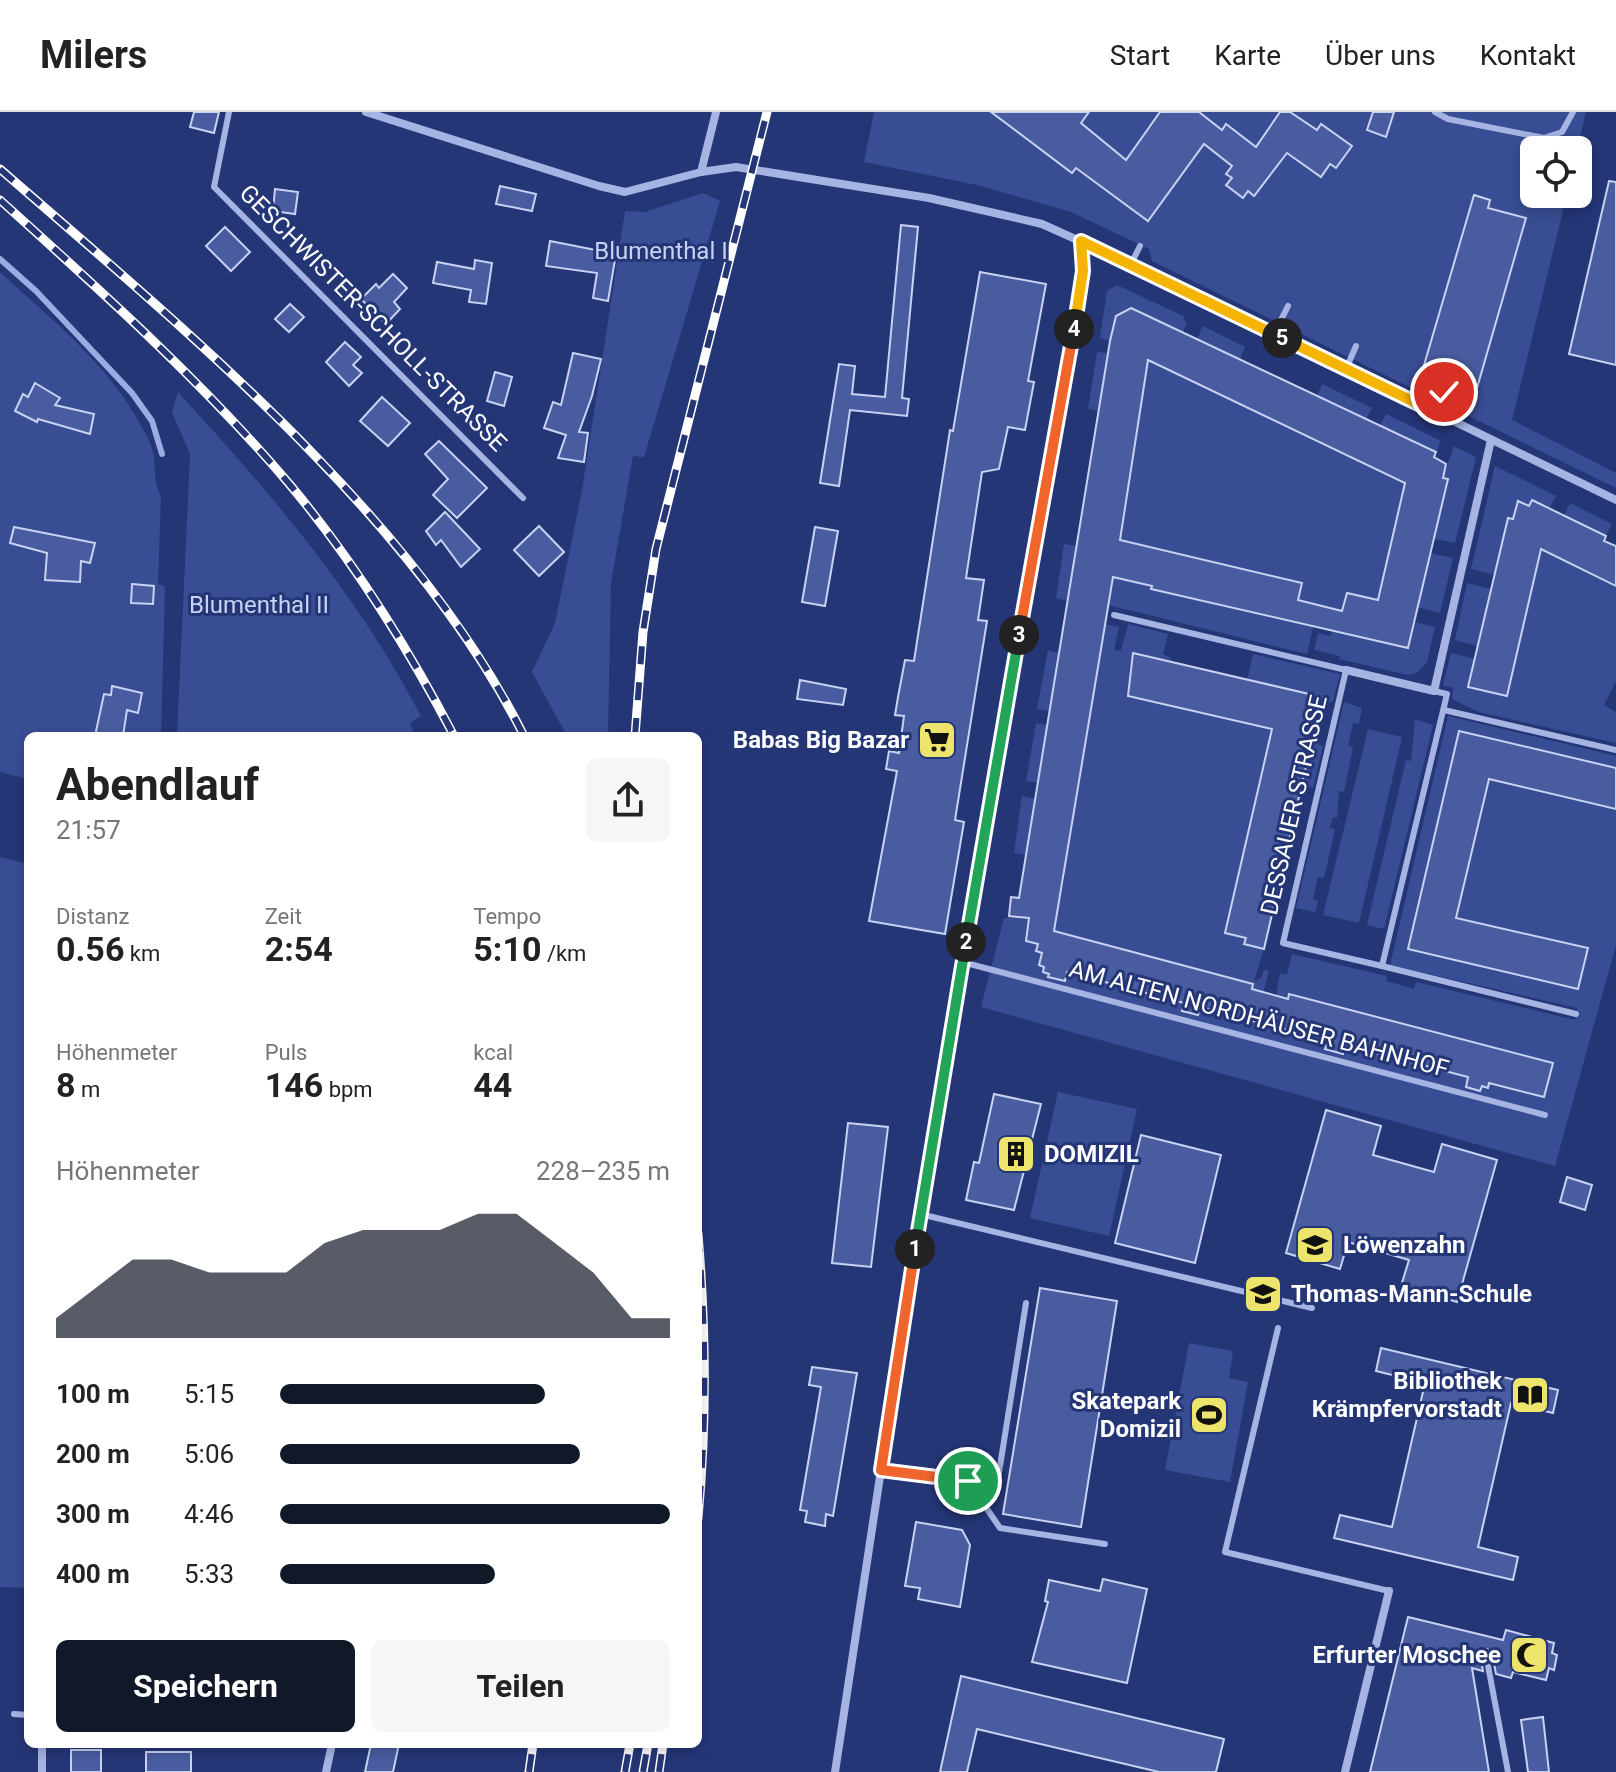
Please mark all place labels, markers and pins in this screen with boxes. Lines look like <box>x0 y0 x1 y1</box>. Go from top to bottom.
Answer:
pin: 4 <box>1054 309 1094 349</box>
pin: 5 <box>1262 318 1302 358</box>
pin <box>1410 358 1478 426</box>
pin: 3 <box>999 615 1039 655</box>
supermarket icon: Babas Big Bazar <box>916 719 958 761</box>
place label: Babas Big Bazar <box>733 726 909 754</box>
pin: 2 <box>946 922 986 962</box>
building icon: DOMIZIL <box>995 1133 1037 1175</box>
place label: DOMIZIL <box>1044 1140 1139 1168</box>
school or university icon: Löwenzahn <box>1294 1224 1336 1266</box>
pin: 1 <box>895 1229 935 1269</box>
place label: Löwenzahn <box>1343 1231 1466 1259</box>
school or university icon: Thomas-Mann-Schule <box>1242 1273 1284 1315</box>
place label: Thomas-Mann-Schule <box>1291 1280 1532 1308</box>
place label: Bibliothek Krämpfervorstadt <box>1312 1367 1503 1423</box>
library icon: Bibliothek Krämpfervorstadt <box>1509 1374 1551 1416</box>
place label: Skatepark Domizil <box>1072 1387 1182 1443</box>
sports icon: Skatepark Domizil <box>1188 1394 1230 1436</box>
pin <box>934 1447 1002 1515</box>
mosque icon: Erfurter Moschee <box>1508 1634 1550 1676</box>
place label: Erfurter Moschee <box>1312 1641 1501 1669</box>

